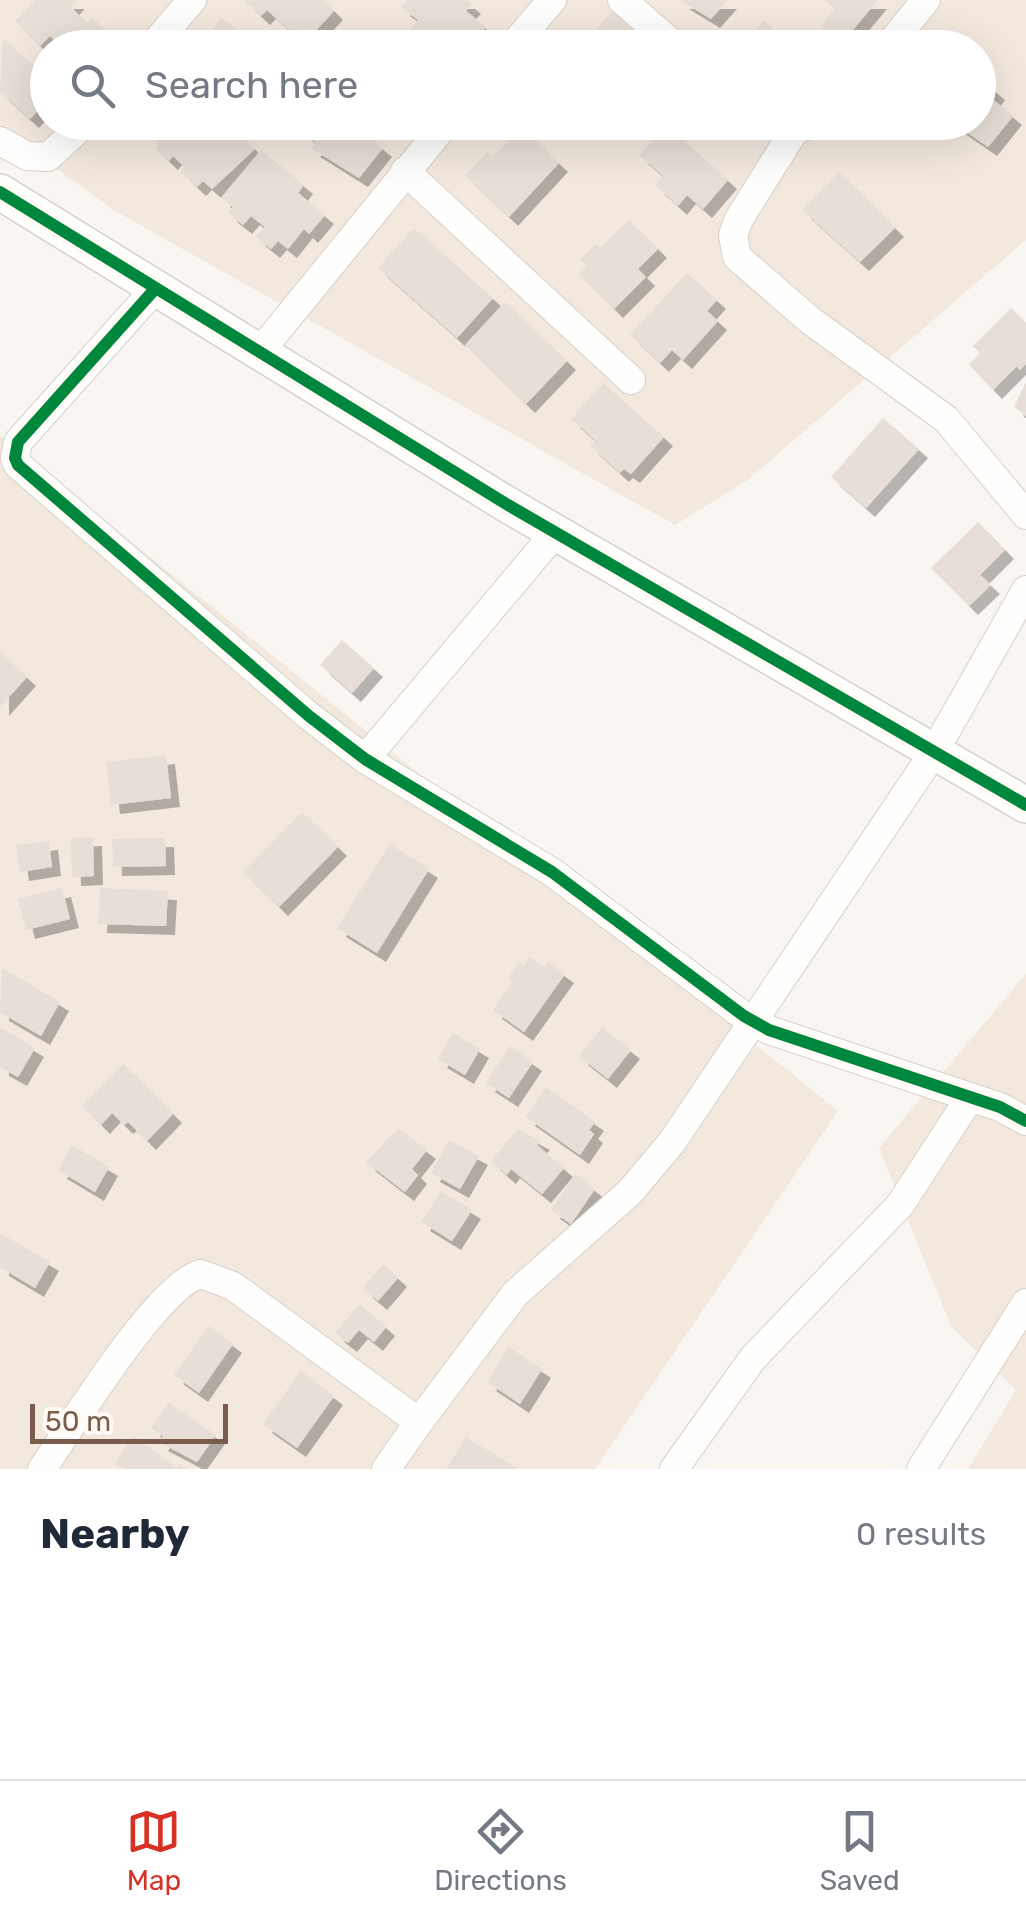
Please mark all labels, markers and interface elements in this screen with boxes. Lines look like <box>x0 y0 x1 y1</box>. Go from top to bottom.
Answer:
search box <box>30 30 996 140</box>
icon: search <box>65 58 120 113</box>
text: Search here <box>145 62 358 108</box>
scale bar <box>30 1399 228 1444</box>
text: 50 m <box>45 1405 111 1438</box>
text: Nearby <box>40 1509 190 1559</box>
text: 0 results <box>856 1515 986 1553</box>
tab: Map <box>126 1804 181 1897</box>
tab: Directions <box>434 1804 567 1897</box>
tab: Saved <box>820 1804 900 1897</box>

